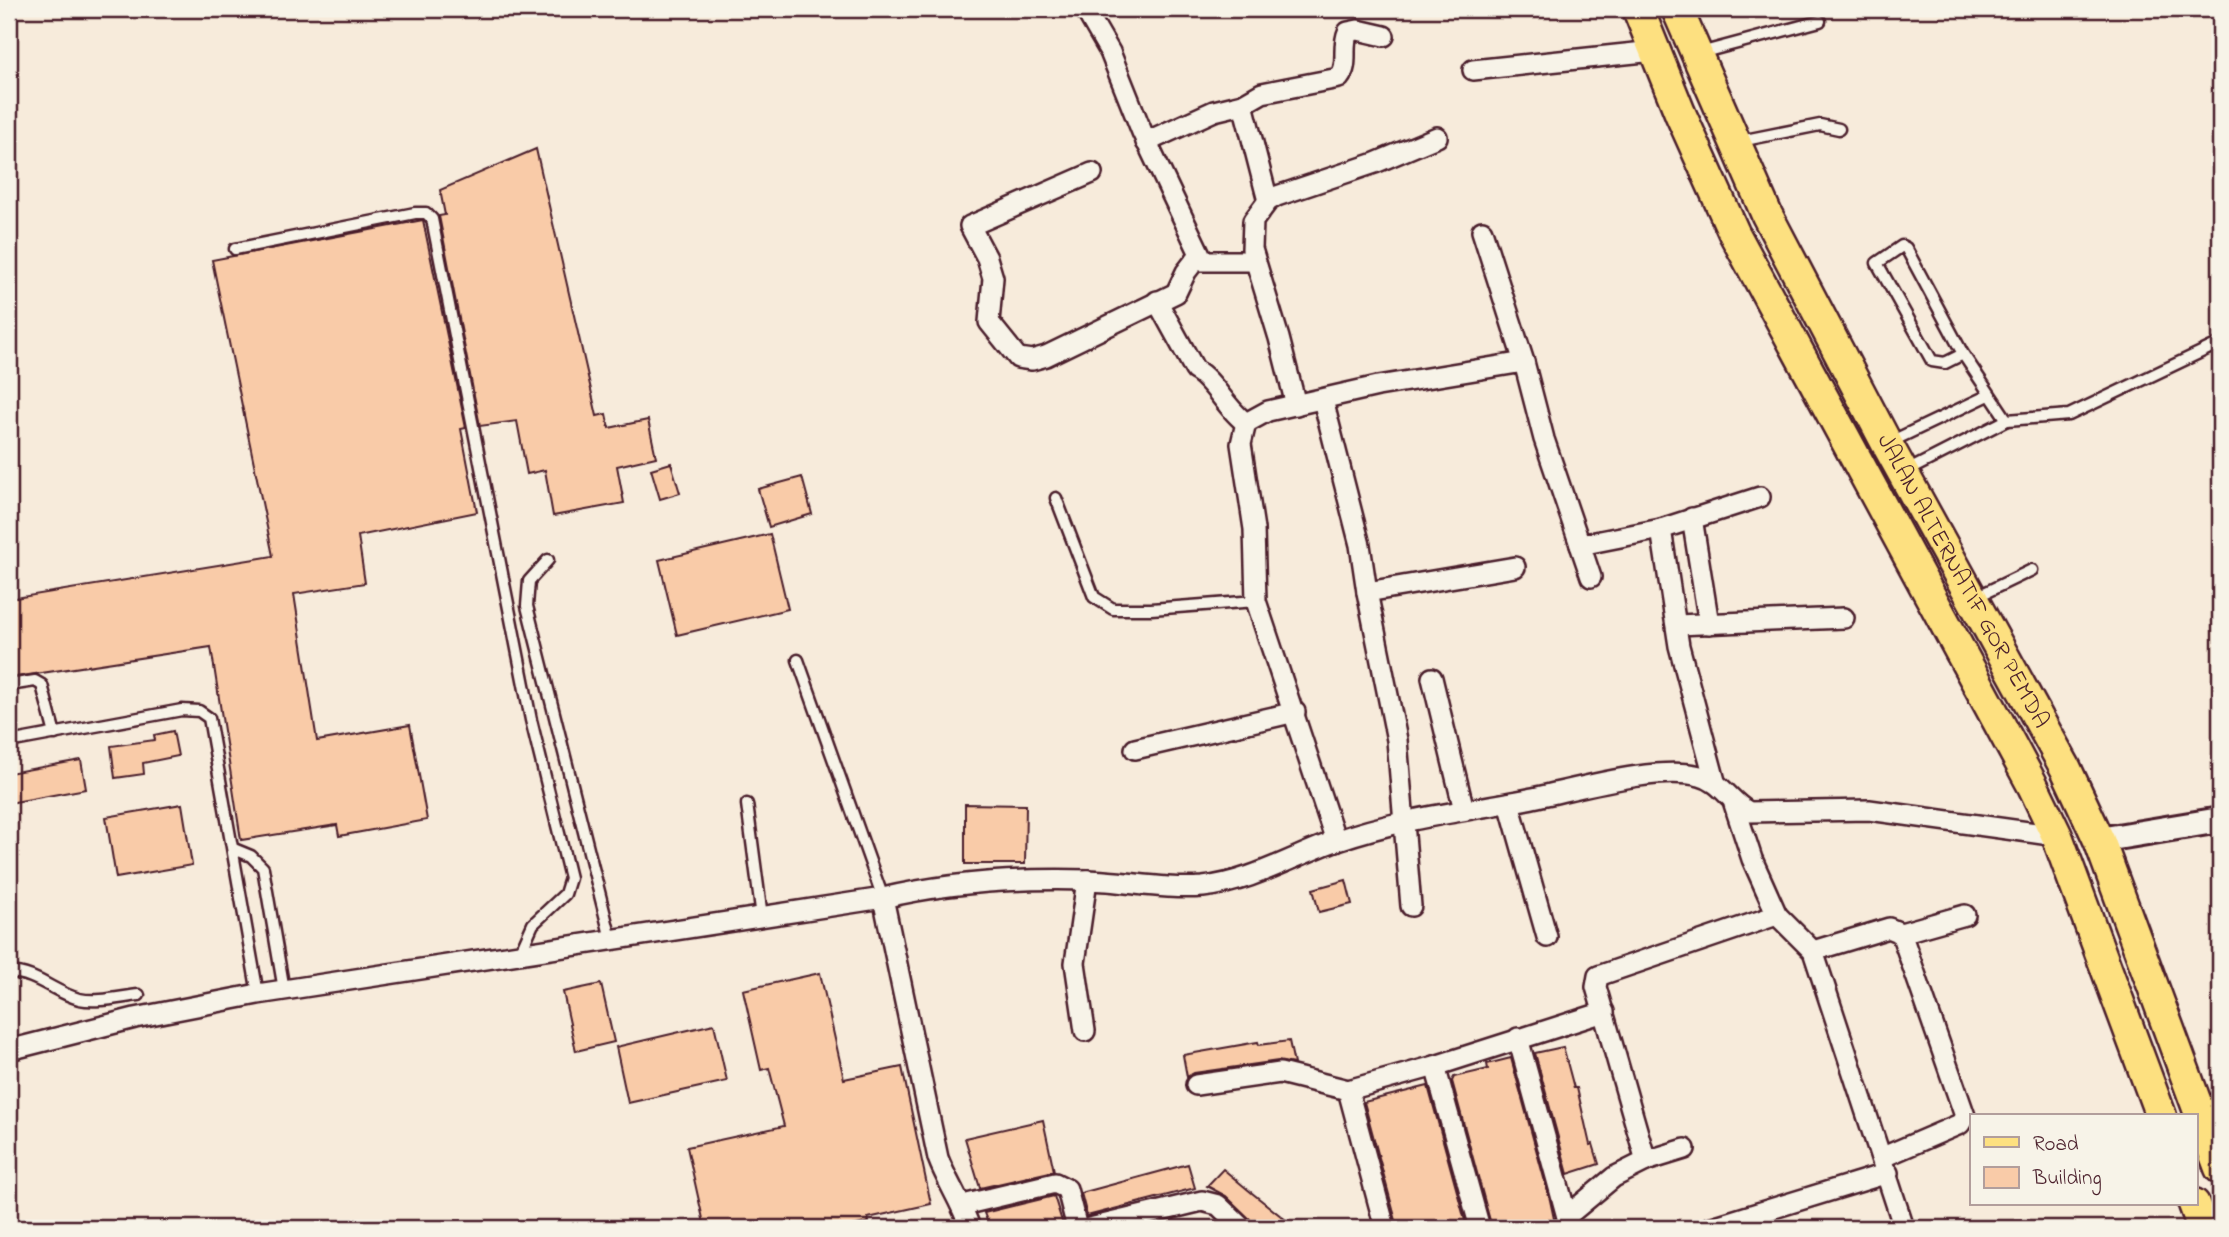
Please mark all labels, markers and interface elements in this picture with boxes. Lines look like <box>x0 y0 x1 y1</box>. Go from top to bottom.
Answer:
street label: JALAN ALTERNATIF GOR PEMDA <box>1867 428 2058 735</box>
legend <box>1970 1114 2198 1206</box>
text: Road <box>2033 1130 2079 1160</box>
text: Building <box>2032 1164 2102 1196</box>

